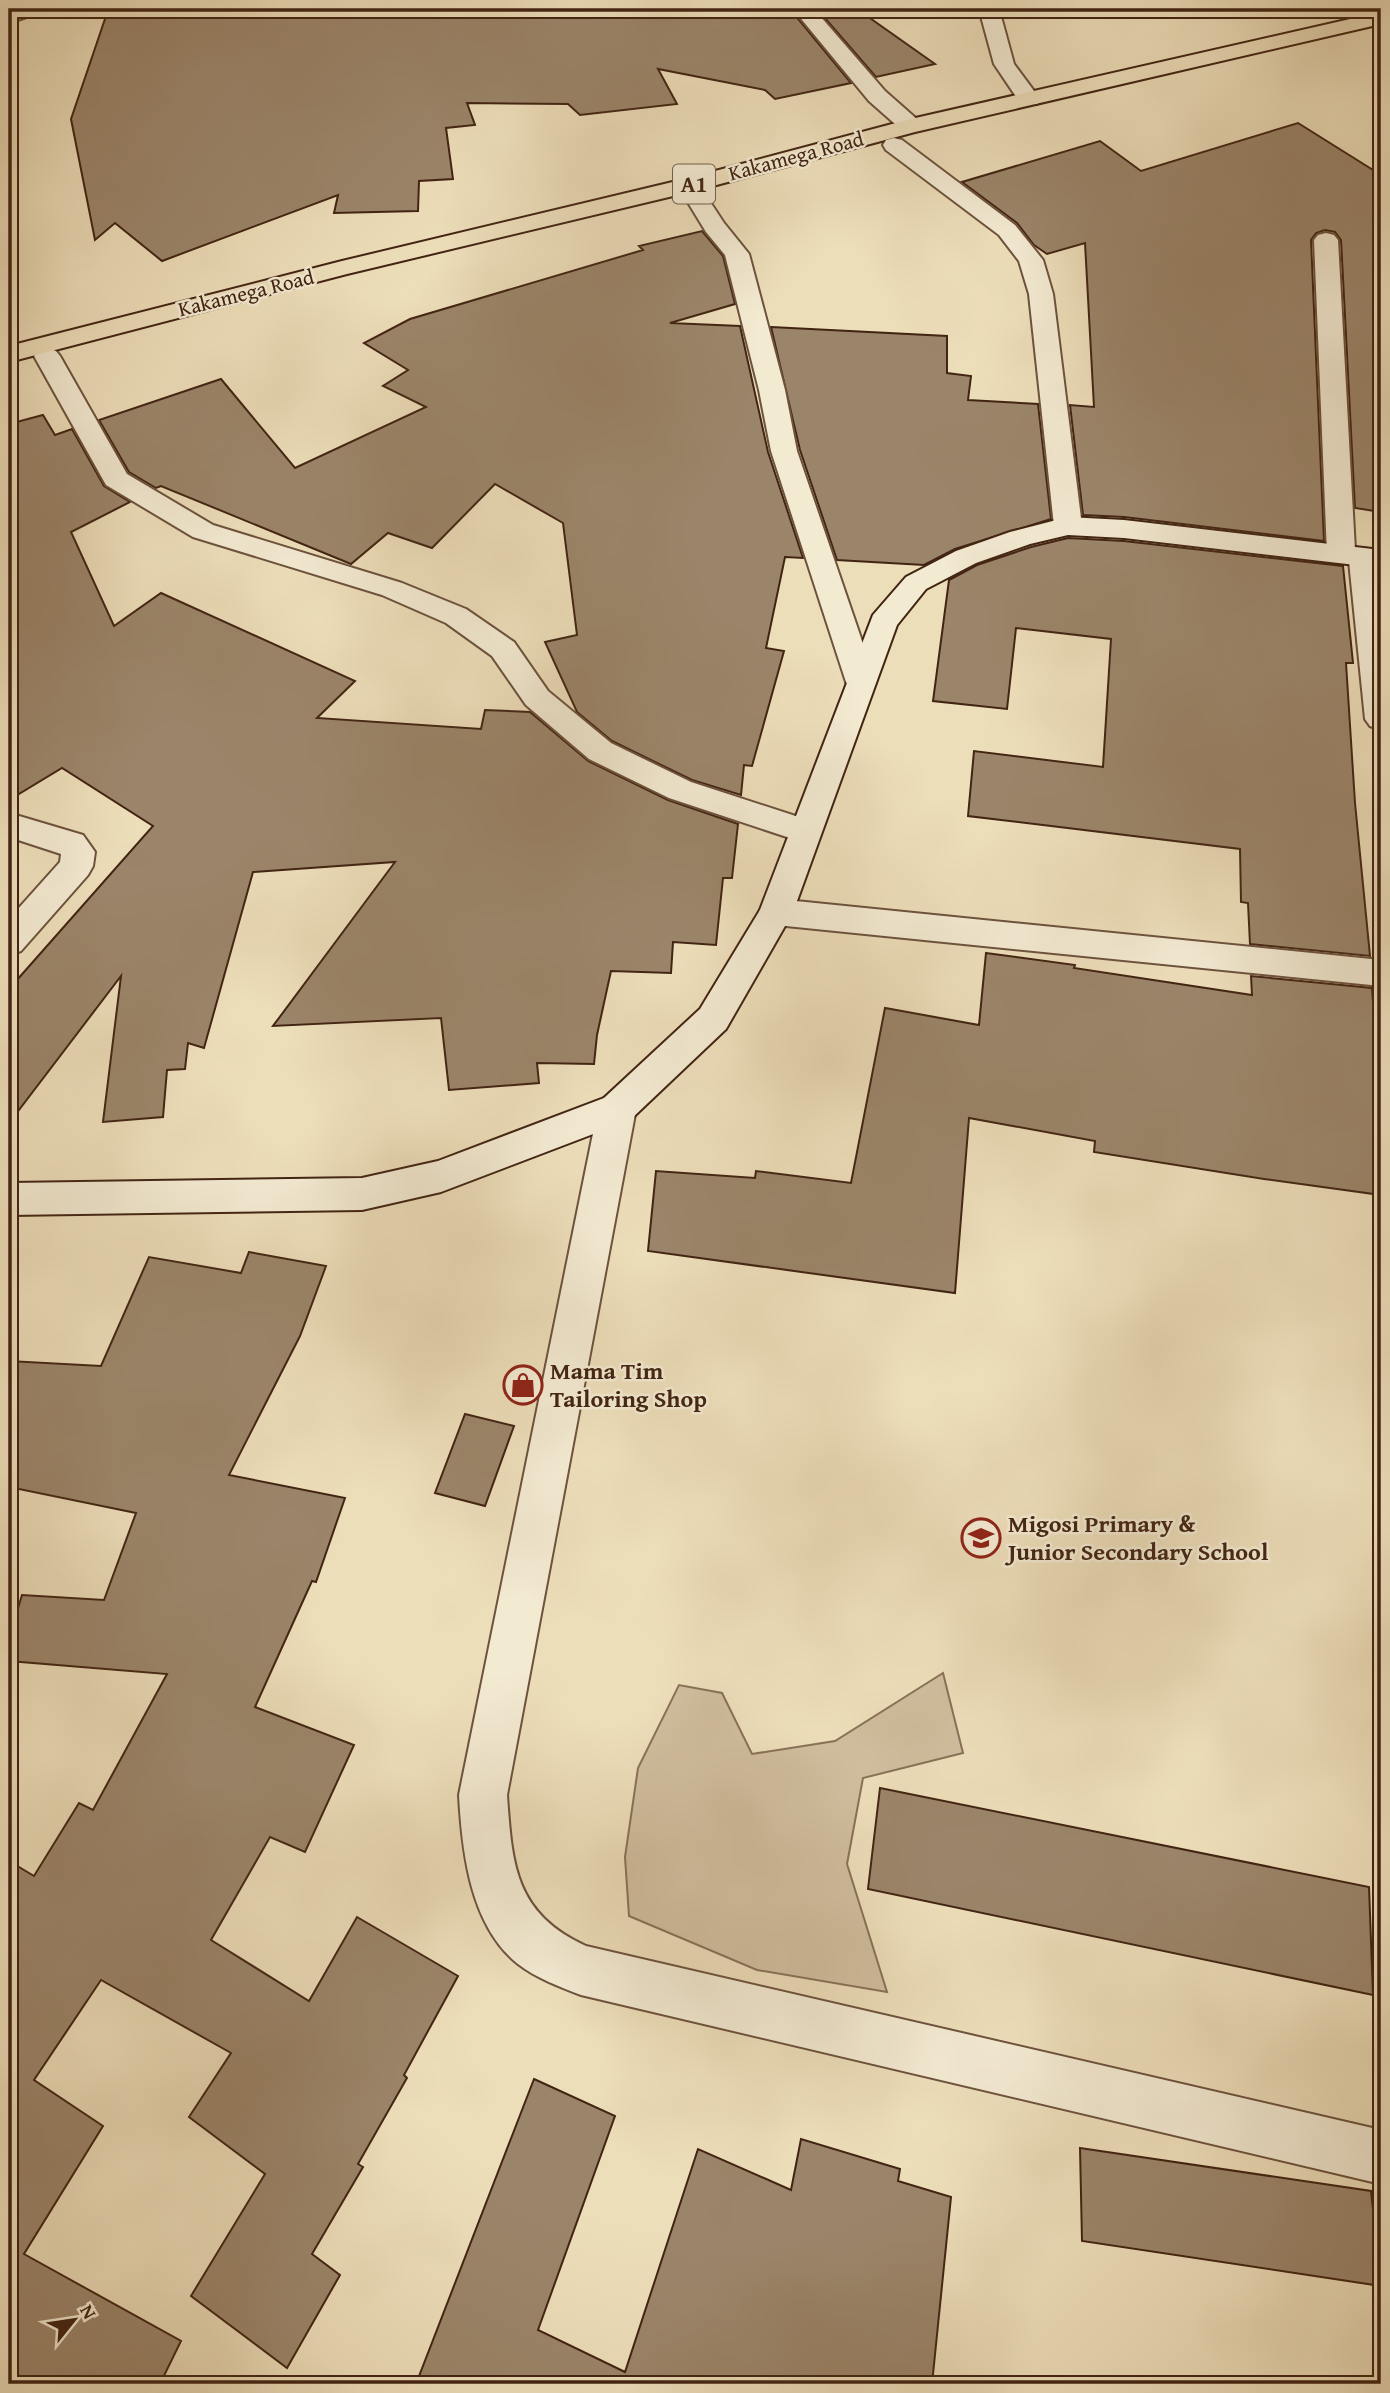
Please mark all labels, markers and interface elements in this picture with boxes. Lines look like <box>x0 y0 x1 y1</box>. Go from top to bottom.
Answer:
street label: Kakamega Road <box>725 122 868 188</box>
road number: A1 <box>673 164 715 204</box>
street label: Kakamega Road <box>175 260 318 324</box>
place label: Mama Tim Tailoring Shop <box>550 1353 707 1416</box>
shop icon: Mama Tim Tailoring Shop <box>502 1364 544 1406</box>
place label: Migosi Primary & Junior Secondary School <box>1004 1506 1269 1569</box>
school or university icon: Migosi Primary & Junior Secondary School <box>960 1517 1002 1559</box>
north arrow <box>38 2284 108 2354</box>
text: N <box>73 2299 104 2324</box>

